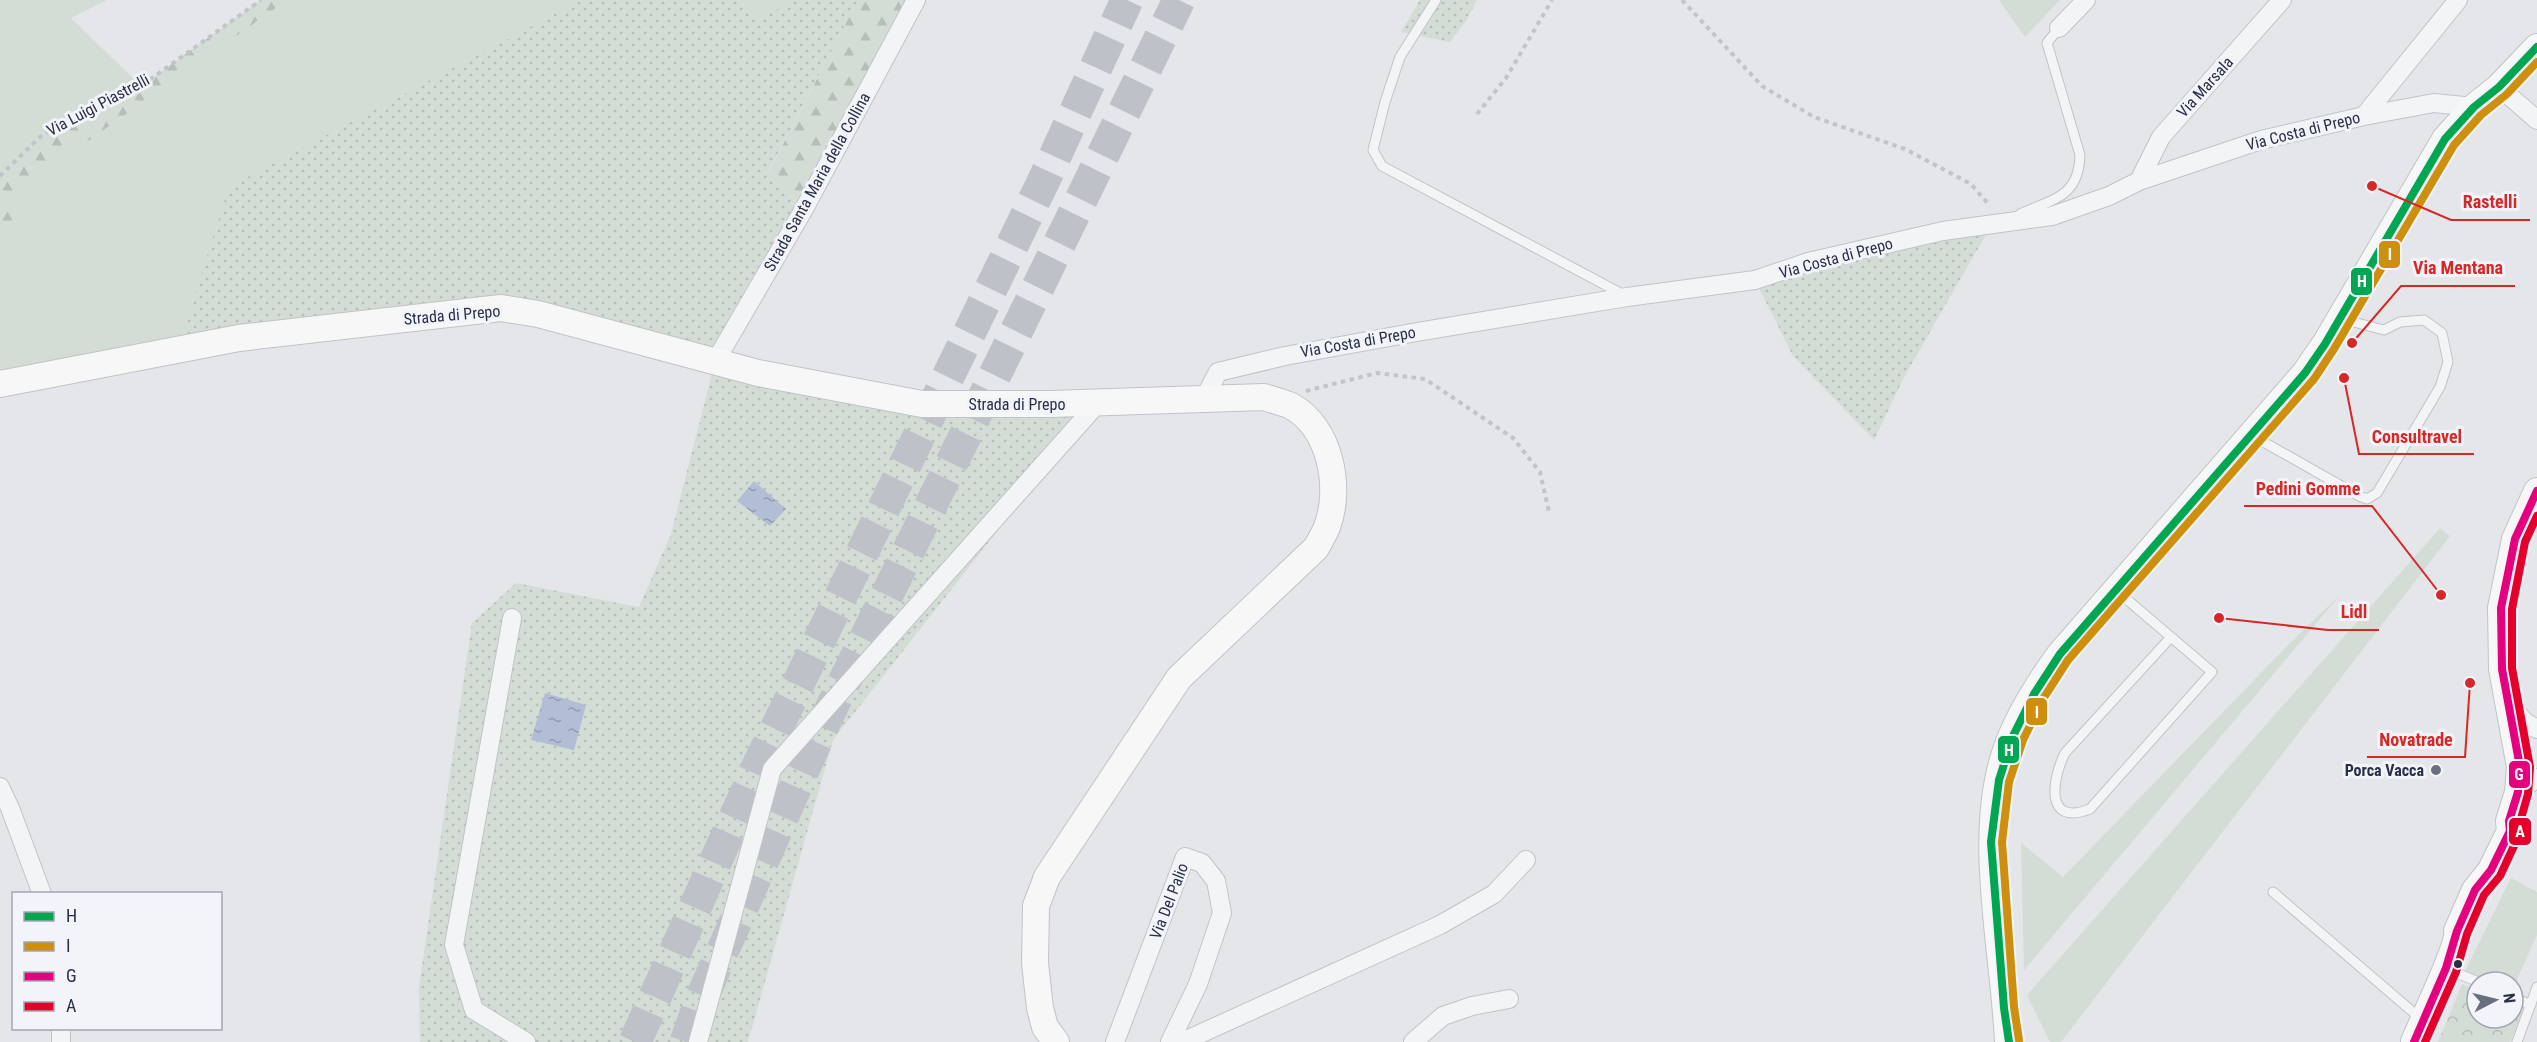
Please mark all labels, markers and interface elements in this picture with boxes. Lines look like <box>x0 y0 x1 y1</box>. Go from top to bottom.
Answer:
street label: Via Marsala <box>2173 53 2237 121</box>
street label: Via Luigi Piastrelli <box>43 70 153 140</box>
street label: Strada Santa Maria della Collina <box>760 89 874 275</box>
street label: Via Costa di Prepo <box>2244 108 2362 154</box>
callout: Rastelli <box>2451 184 2530 220</box>
text: Rastelli <box>2463 191 2517 212</box>
street label: Via Costa di Prepo <box>1777 234 1895 282</box>
line badge: I <box>2378 240 2401 269</box>
text: I <box>2388 245 2392 264</box>
callout: Via Mentana <box>2401 250 2515 286</box>
text: Via Mentana <box>2413 257 2503 278</box>
line badge: H <box>2350 267 2373 296</box>
text: H <box>2357 272 2367 291</box>
street label: Strada di Prepo <box>403 301 501 329</box>
street label: Via Costa di Prepo <box>1299 323 1417 361</box>
street label: Strada di Prepo <box>969 395 1065 414</box>
callout: Consultravel <box>2359 418 2474 454</box>
text: Consultravel <box>2372 426 2462 447</box>
callout: Pedini Gomme <box>2244 470 2372 506</box>
text: Pedini Gomme <box>2256 478 2361 499</box>
callout: Lidl <box>2328 594 2379 630</box>
text: Lidl <box>2341 601 2367 622</box>
line badge: I <box>2025 697 2048 726</box>
text: I <box>2035 703 2039 722</box>
callout: Novatrade <box>2367 721 2465 757</box>
text: Novatrade <box>2379 729 2453 750</box>
line badge: H <box>1997 735 2020 764</box>
text: H <box>2004 741 2014 760</box>
line badge: G <box>2508 760 2531 789</box>
place label: Porca Vacca <box>2345 761 2424 780</box>
marker: Porca Vacca <box>2429 763 2443 777</box>
text: G <box>2514 765 2524 784</box>
line badge: A <box>2508 817 2532 846</box>
text: A <box>2515 822 2525 841</box>
street label: Via Del Palio <box>1146 860 1192 942</box>
legend <box>12 892 222 1030</box>
text: H <box>66 905 77 926</box>
text: I <box>66 935 71 956</box>
unlabelled marker <box>2452 958 2464 970</box>
text: G <box>66 965 77 986</box>
north arrow <box>2465 970 2525 1030</box>
text: N <box>2499 992 2519 1004</box>
text: A <box>66 995 77 1016</box>

